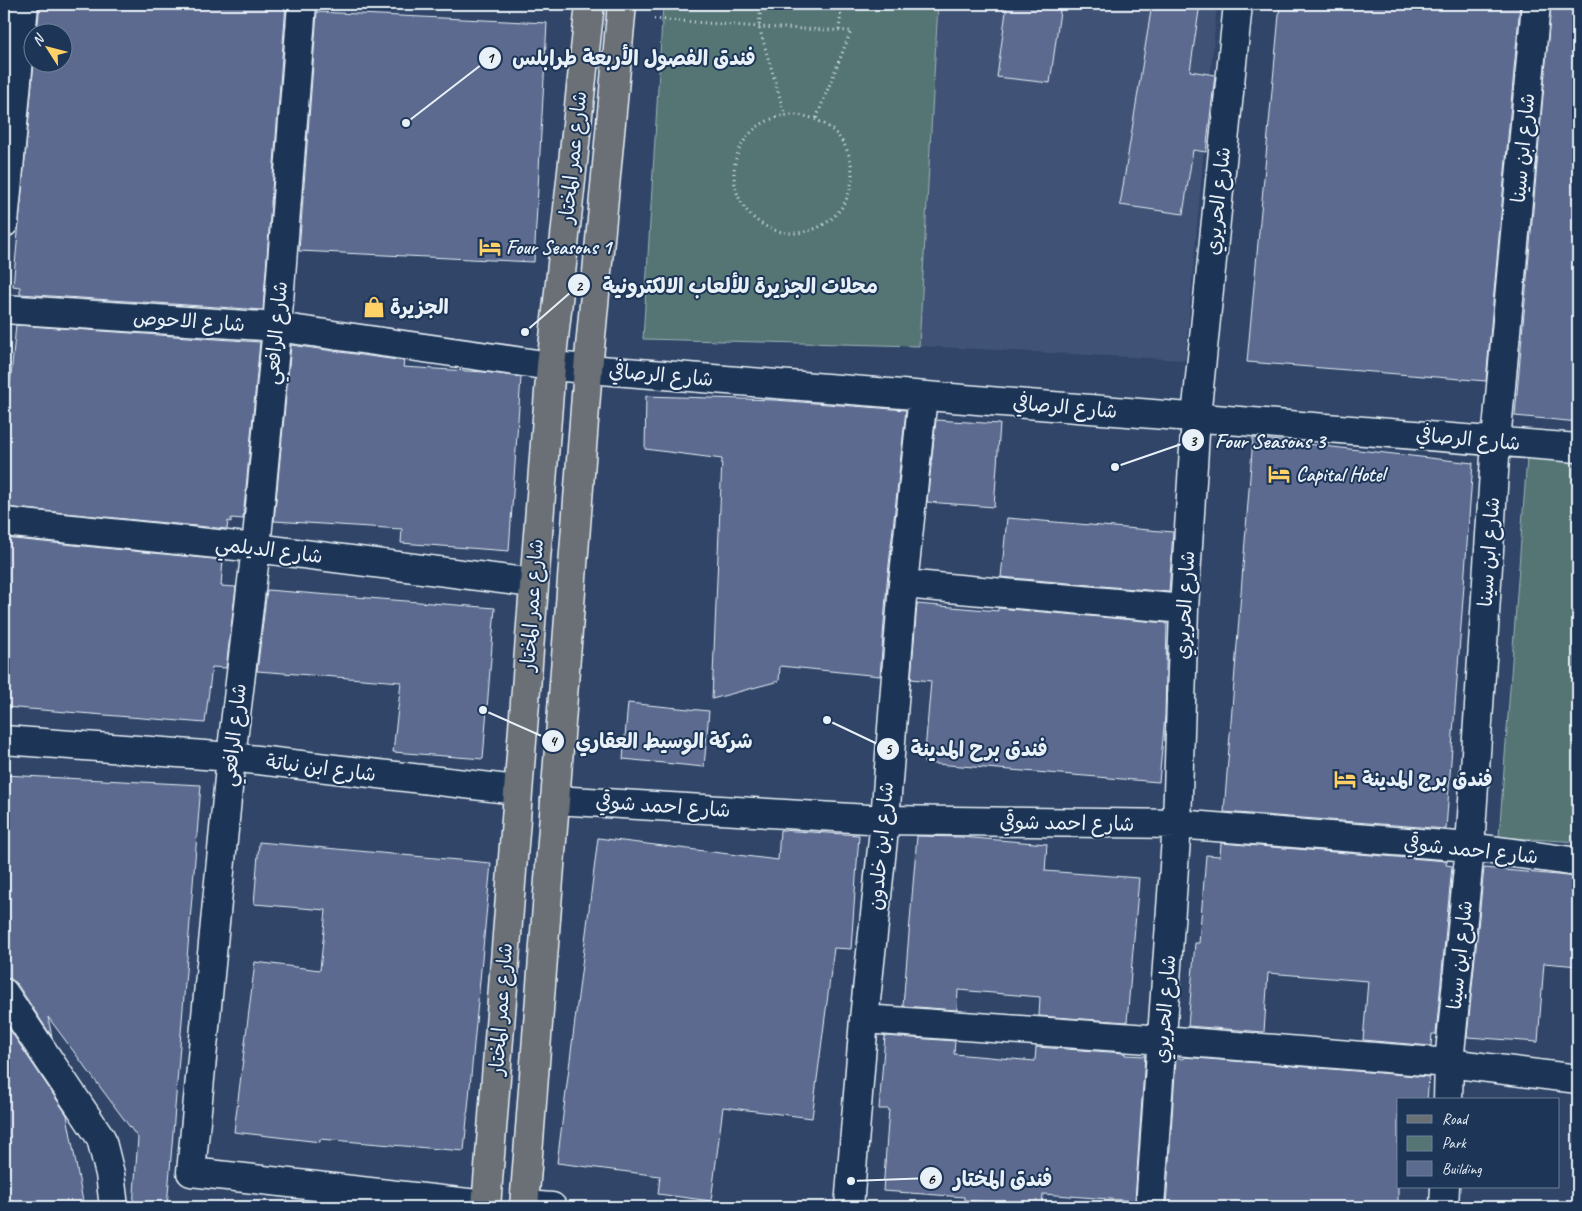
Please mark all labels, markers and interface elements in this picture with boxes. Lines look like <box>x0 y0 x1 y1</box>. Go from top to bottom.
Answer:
north arrow <box>22 22 72 72</box>
text: N <box>28 30 49 49</box>
callout: فندق الفصول الأربعة طرابلس <box>477 40 766 76</box>
text: فندق الفصول الأربعة طرابلس <box>512 44 756 71</box>
text: 1 <box>487 49 496 68</box>
street label: شارع عمر المختار <box>553 90 593 226</box>
street label: شارع ابن سينا <box>1506 92 1541 204</box>
street label: شارع الحريري <box>1200 146 1238 257</box>
hotel icon: Four Seasons 1 <box>477 234 503 260</box>
place label: Four Seasons 1 <box>506 235 613 260</box>
callout: محلات الجزيرة للألعاب الالكترونية <box>567 267 888 303</box>
text: محلات الجزيرة للألعاب الالكترونية <box>602 272 878 299</box>
text: 2 <box>576 277 584 296</box>
street label: شارع الرافعي <box>259 280 298 386</box>
shop icon: الجزيرة <box>361 294 387 320</box>
place label: الجزيرة <box>390 295 449 320</box>
street label: شارع الاحوص <box>132 305 246 338</box>
street label: شارع الرصافي <box>608 357 714 393</box>
street label: شارع الرصافي <box>1012 389 1118 425</box>
street label: شارع الرصافي <box>1415 421 1521 457</box>
callout: Four Seasons 3 <box>1180 422 1335 458</box>
text: Four Seasons 3 <box>1215 428 1328 454</box>
text: 3 <box>1190 432 1198 451</box>
hotel icon: Capital Hotel <box>1266 461 1292 487</box>
place label: Capital Hotel <box>1296 462 1388 487</box>
street label: شارع ابن سينا <box>1473 496 1506 608</box>
street label: شارع الديلمي <box>213 531 324 574</box>
street label: شارع عمر المختار <box>515 538 550 674</box>
street label: شارع الحريري <box>1170 550 1202 660</box>
street label: شارع الرافعي <box>216 682 257 788</box>
callout: شركة الوسيط العقاري <box>540 723 762 759</box>
text: شركة الوسيط العقاري <box>575 728 753 757</box>
callout: فندق برح المدينة <box>875 731 1057 767</box>
text: 4 <box>550 732 559 751</box>
text: فندق برح المدينة <box>910 736 1048 762</box>
text: 5 <box>885 740 893 759</box>
street label: شارع ابن نباتة <box>264 749 377 788</box>
hotel icon: فندق برج المدينة <box>1332 766 1358 792</box>
place label: فندق برج المدينة <box>1362 767 1493 792</box>
street label: شارع ابن خلدون <box>863 781 900 911</box>
street label: شارع احمد شوقي <box>595 788 731 824</box>
street label: شارع احمد شوقي <box>999 808 1135 838</box>
street label: شارع احمد شوقي <box>1402 830 1540 870</box>
street label: شارع ابن سينا <box>1442 899 1479 1011</box>
street label: شارع عمر المختار <box>484 942 519 1078</box>
street label: شارع الحريري <box>1149 954 1183 1064</box>
legend <box>1397 1098 1560 1188</box>
text: Road <box>1442 1110 1469 1129</box>
text: Park <box>1442 1134 1467 1153</box>
callout: فندق المختار <box>919 1160 1062 1196</box>
text: Building <box>1442 1160 1482 1179</box>
text: فندق المختار <box>952 1166 1052 1192</box>
text: 6 <box>927 1170 935 1189</box>

